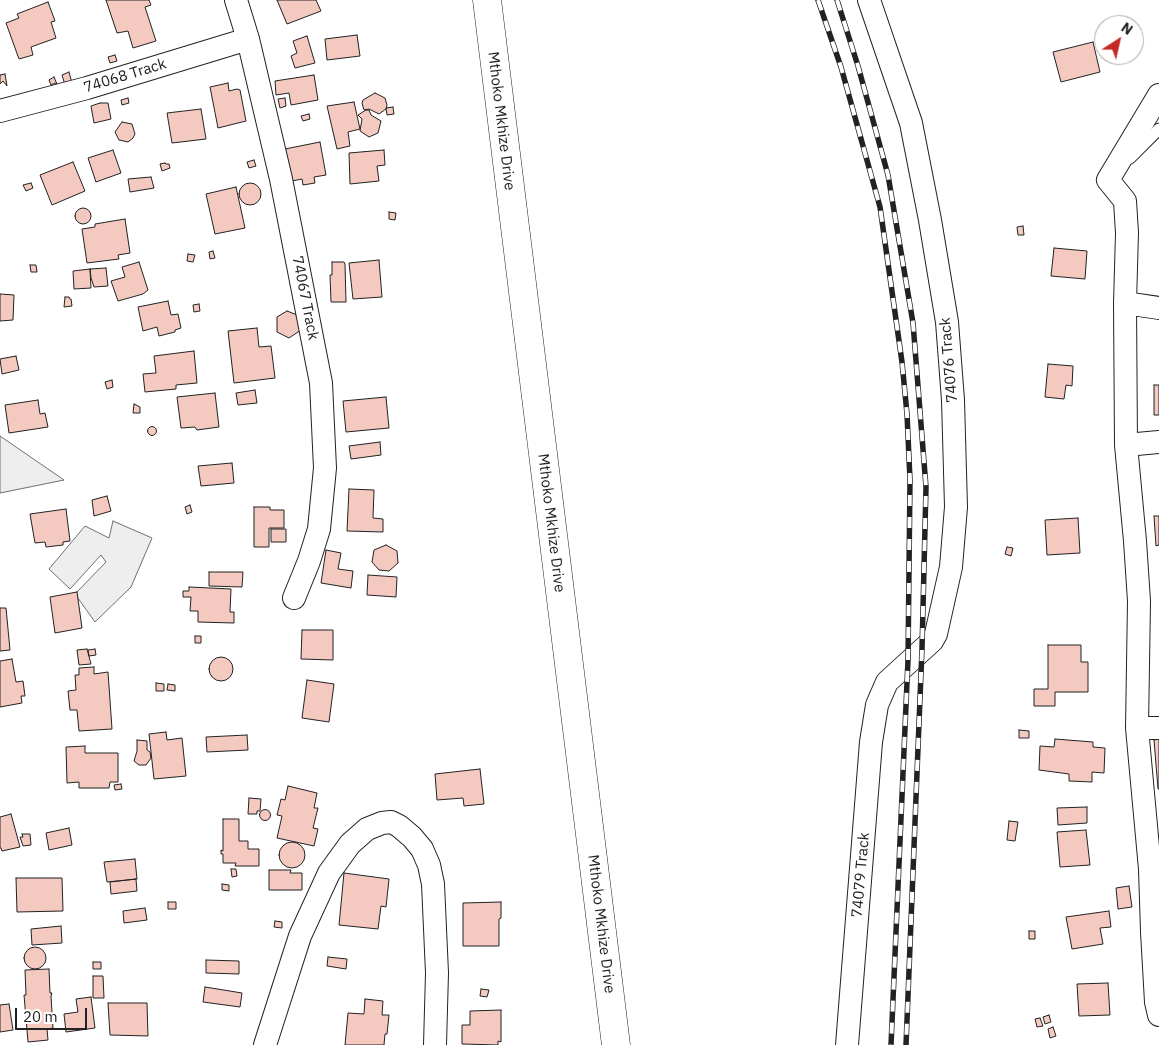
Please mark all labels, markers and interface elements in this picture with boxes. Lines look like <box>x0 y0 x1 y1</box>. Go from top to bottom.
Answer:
north arrow <box>1094 15 1144 65</box>
text: N <box>1118 18 1136 39</box>
street label: Mthoko Mkhize Drive <box>484 51 518 191</box>
street label: 74068 Track <box>82 55 168 97</box>
street label: 74067 Track <box>288 254 322 342</box>
street label: 74076 Track <box>936 317 962 403</box>
street label: Mthoko Mkhize Drive <box>534 453 568 593</box>
street label: 74079 Track <box>848 832 874 918</box>
street label: Mthoko Mkhize Drive <box>584 854 618 994</box>
scale bar <box>18 998 90 1030</box>
text: 20 m <box>23 1007 58 1026</box>

